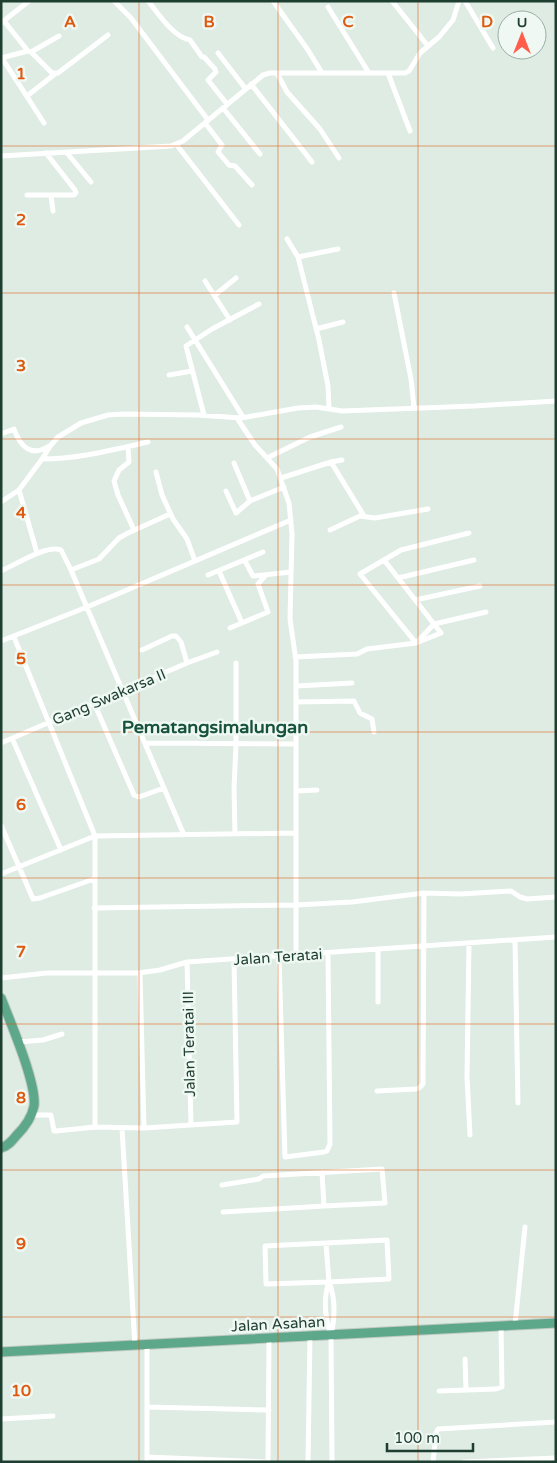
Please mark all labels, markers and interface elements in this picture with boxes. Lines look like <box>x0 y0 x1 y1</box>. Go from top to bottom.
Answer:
north arrow <box>497 10 547 60</box>
text: A <box>64 12 76 32</box>
text: B <box>203 12 215 32</box>
text: C <box>342 12 354 32</box>
text: D <box>481 12 493 32</box>
text: U <box>517 14 527 31</box>
text: 1 <box>16 64 26 84</box>
text: 2 <box>16 210 26 230</box>
text: 3 <box>16 356 26 376</box>
text: 4 <box>16 503 26 523</box>
text: 5 <box>16 649 26 669</box>
street label: Gang Swakarsa II <box>50 665 168 729</box>
district label: Pematangsimalungan <box>122 716 308 738</box>
text: 6 <box>16 795 26 815</box>
text: 7 <box>16 942 26 962</box>
street label: Jalan Teratai <box>233 945 323 969</box>
street label: Jalan Teratai III <box>179 991 199 1097</box>
text: 8 <box>16 1088 26 1108</box>
text: 9 <box>16 1234 26 1254</box>
street label: Jalan Asahan <box>231 1313 325 1335</box>
text: 10 <box>11 1381 31 1401</box>
scale bar <box>387 1420 473 1452</box>
text: 100 m <box>394 1429 440 1447</box>

